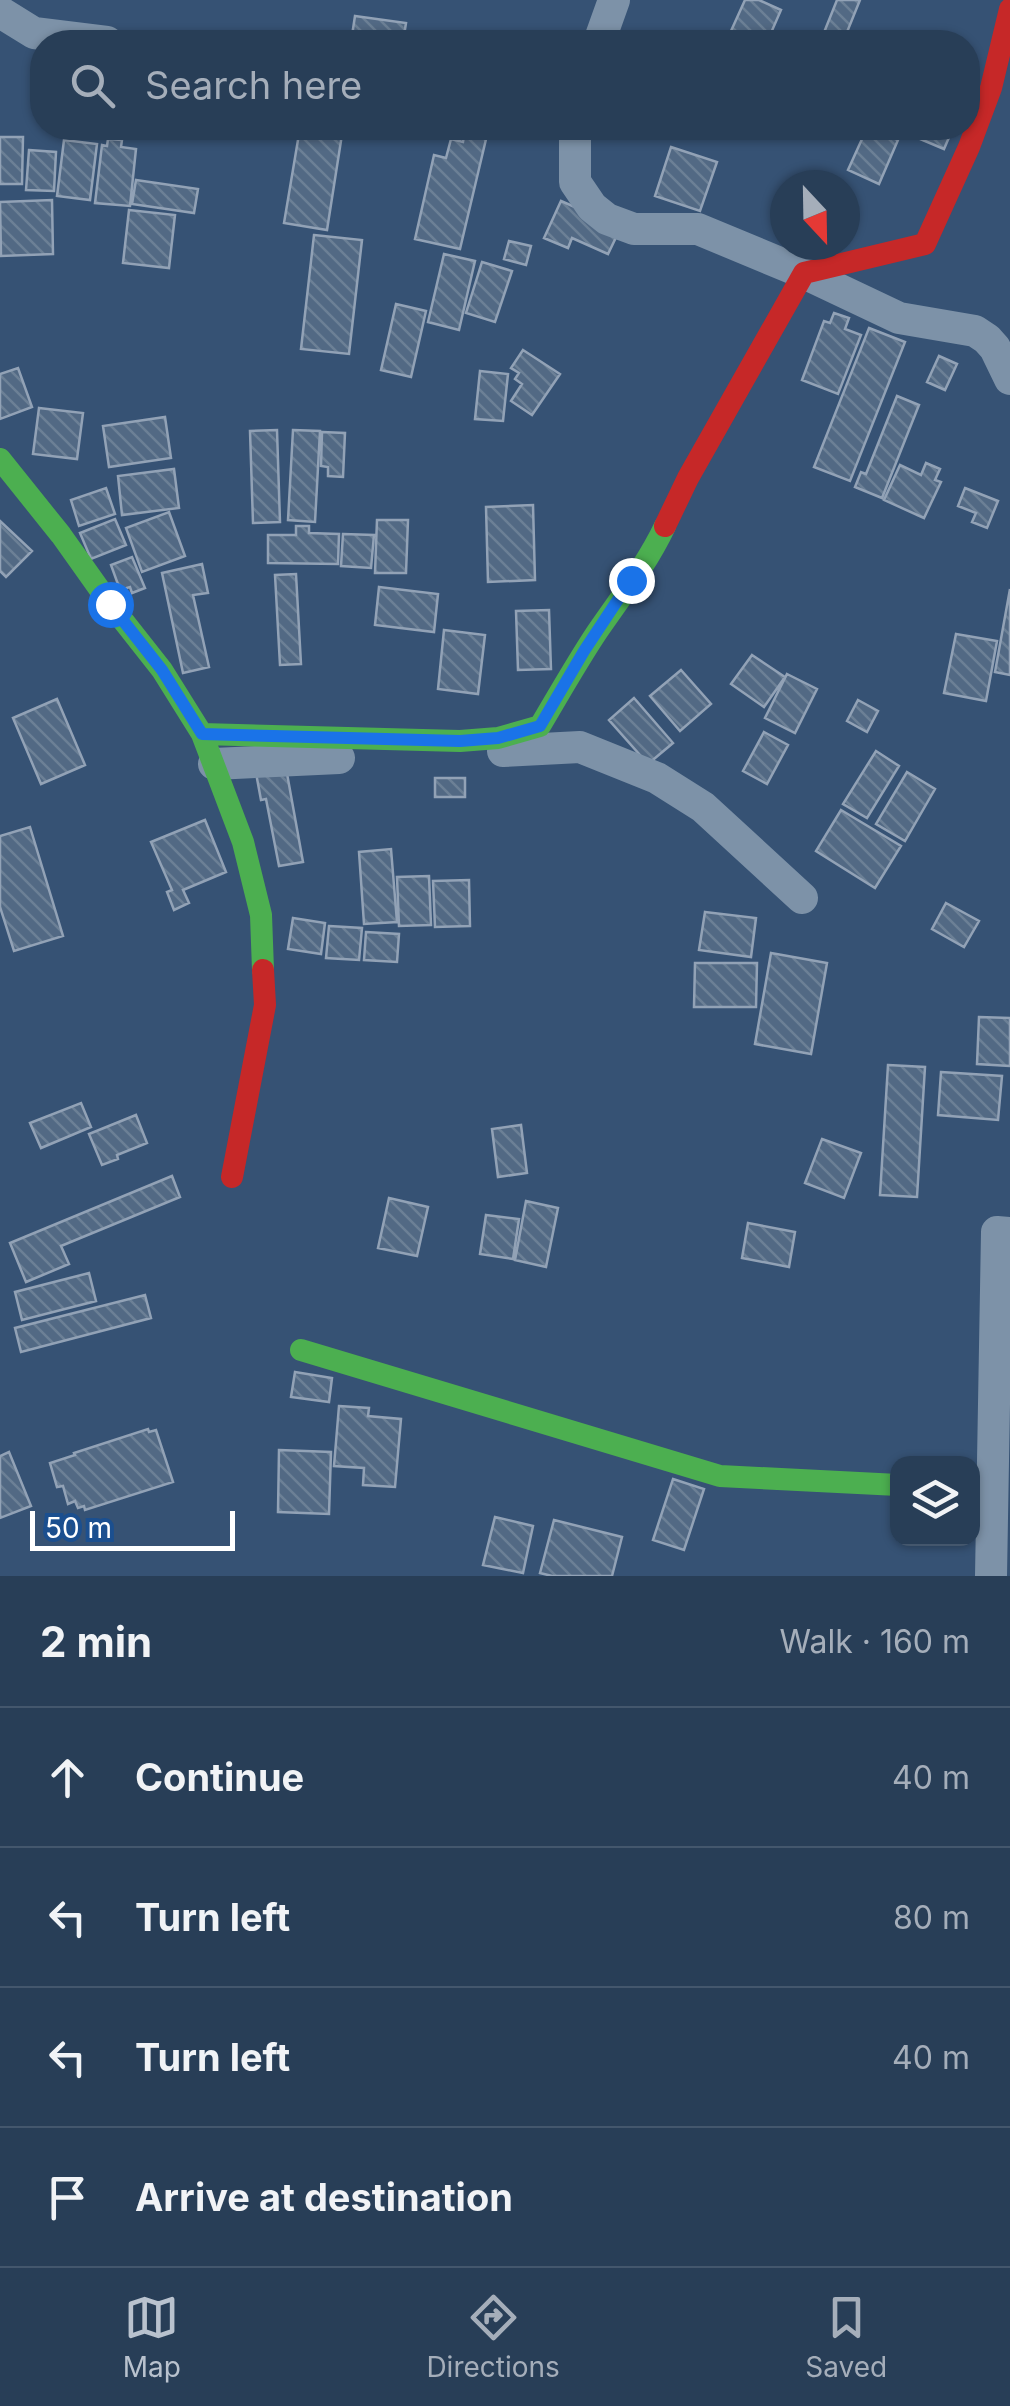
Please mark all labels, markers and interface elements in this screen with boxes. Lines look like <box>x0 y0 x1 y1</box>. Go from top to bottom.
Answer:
search box <box>30 30 980 140</box>
icon: search <box>65 58 120 113</box>
text: Search here <box>145 62 362 108</box>
north arrow <box>770 170 860 260</box>
route end <box>609 558 655 604</box>
route start <box>88 582 134 628</box>
map controls <box>890 1456 980 1546</box>
button: layers <box>890 1456 980 1546</box>
scale bar <box>30 1506 235 1550</box>
text: 50 m <box>45 1511 112 1545</box>
text: 2 min <box>40 1616 152 1667</box>
text: Walk · 160 m <box>780 1622 970 1661</box>
icon: ahead <box>40 1750 95 1805</box>
text: Continue <box>135 1754 304 1800</box>
text: 40 m <box>892 1758 970 1797</box>
icon: left <box>40 1890 95 1945</box>
text: Turn left <box>135 1894 290 1940</box>
text: 80 m <box>893 1898 970 1937</box>
icon: left <box>40 2030 95 2085</box>
text: Turn left <box>135 2034 290 2080</box>
text: 40 m <box>892 2038 970 2077</box>
icon: arrive <box>40 2170 95 2225</box>
text: Arrive at destination <box>135 2174 513 2220</box>
tab: Map <box>123 2290 181 2384</box>
tab: Directions <box>426 2290 560 2384</box>
tab: Saved <box>805 2290 887 2384</box>

